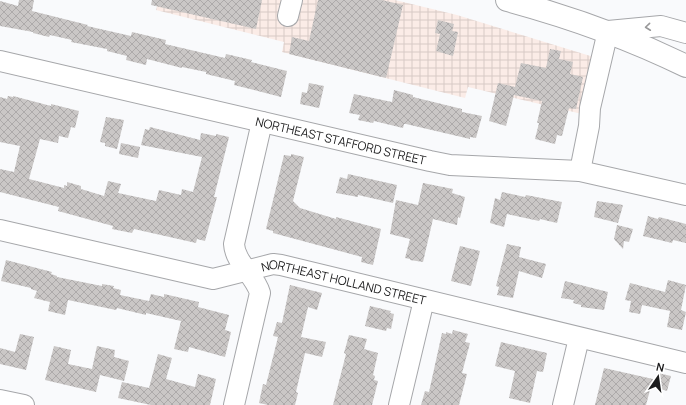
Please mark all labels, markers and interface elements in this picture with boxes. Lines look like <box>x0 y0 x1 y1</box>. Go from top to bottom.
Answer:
one-way arrow <box>645 22 651 31</box>
street label: NORTHEAST STAFFORD STREET <box>254 112 429 169</box>
street label: NORTHEAST HOLLAND STREET <box>259 255 429 309</box>
north arrow <box>638 357 678 397</box>
text: N <box>655 359 666 375</box>

